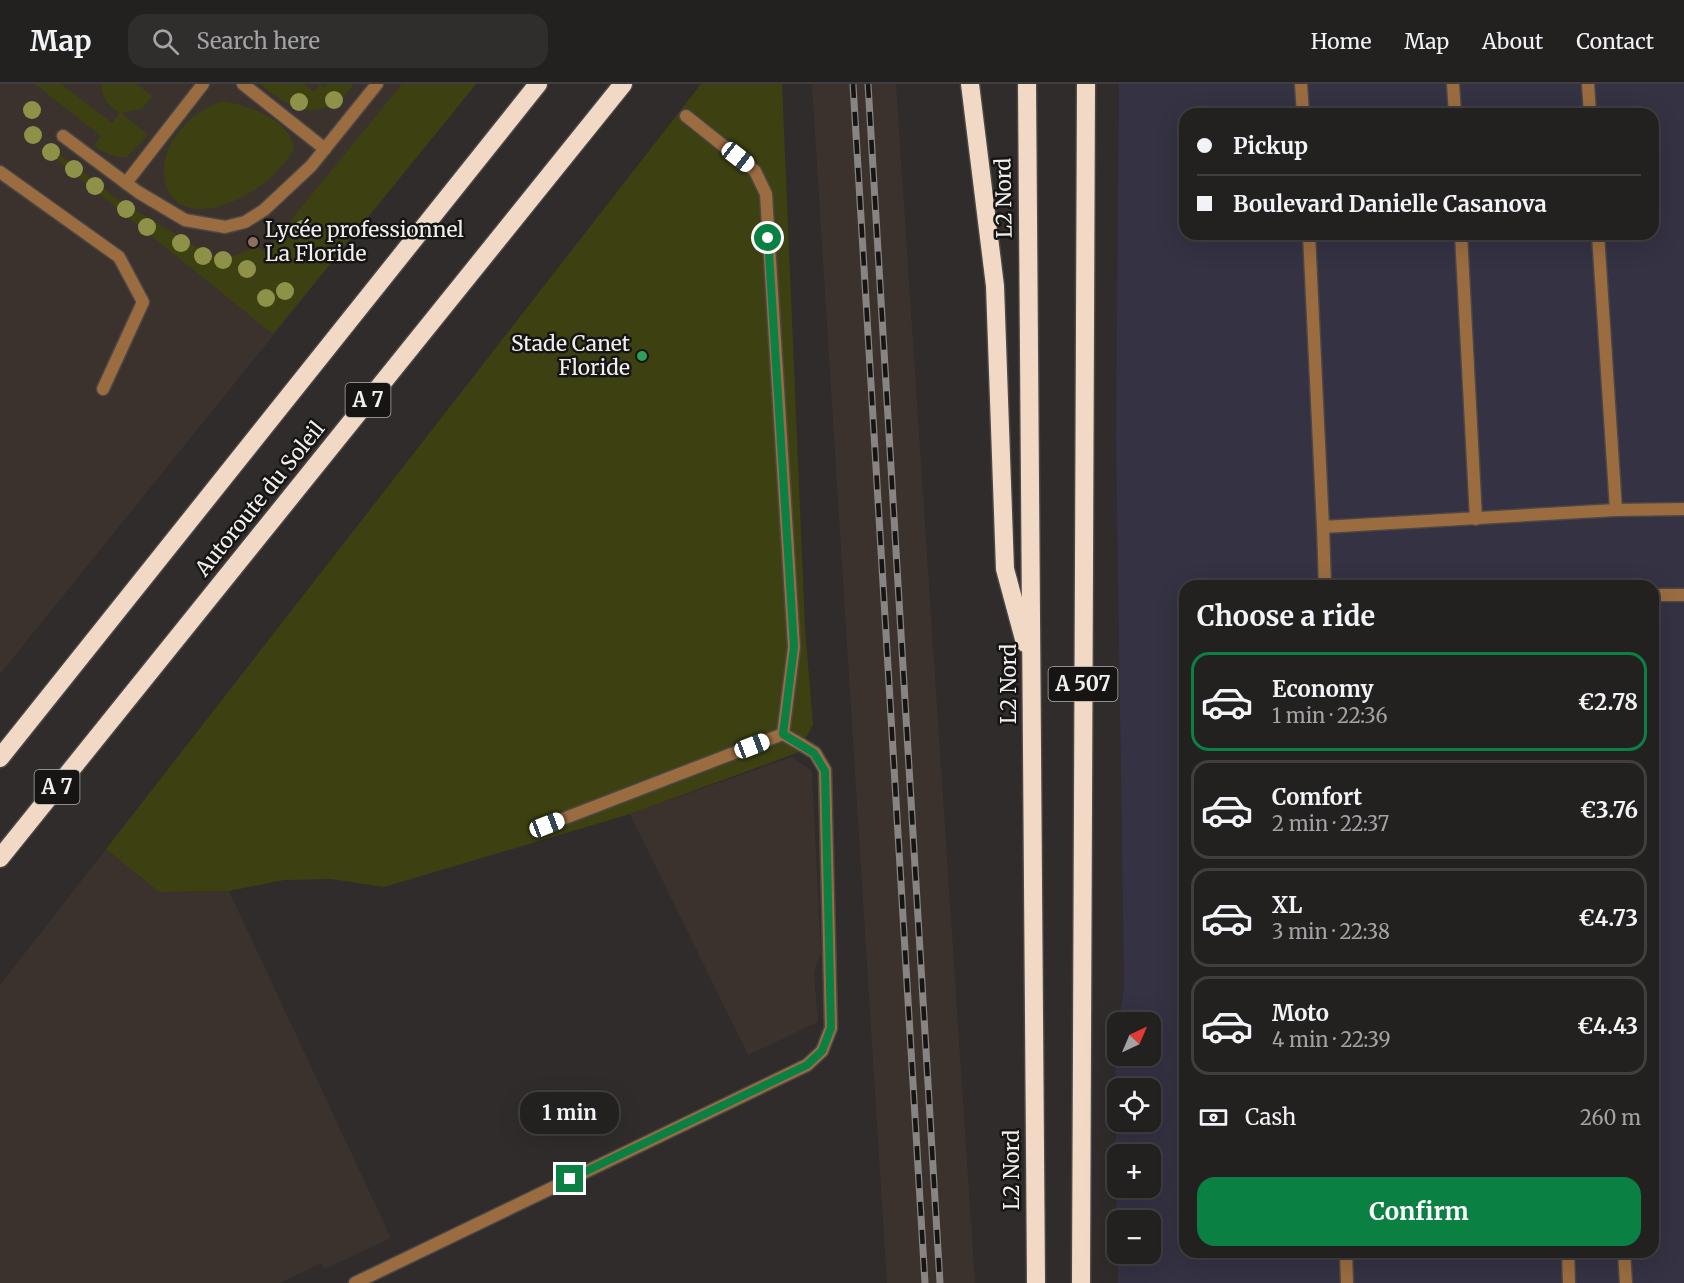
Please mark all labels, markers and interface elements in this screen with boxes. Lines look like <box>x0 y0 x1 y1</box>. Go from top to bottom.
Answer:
search box <box>128 14 548 68</box>
text: Map <box>30 23 92 59</box>
icon: search <box>149 25 182 58</box>
text: Search here <box>197 27 320 55</box>
text: Home <box>1311 28 1371 55</box>
text: Map <box>1404 28 1449 55</box>
text: About <box>1482 28 1543 55</box>
text: Contact <box>1576 28 1654 55</box>
text: Pickup <box>1233 132 1308 160</box>
car <box>718 139 758 175</box>
street label: L2 Nord <box>989 157 1018 238</box>
text: Boulevard Danielle Casanova <box>1233 190 1547 218</box>
place label: Lycée professionnel La Floride <box>265 216 464 267</box>
route start <box>754 224 781 251</box>
marker: Lycée professionnel La Floride <box>246 235 260 249</box>
place label: Stade Canet Floride <box>511 330 630 381</box>
marker: Stade Canet Floride <box>635 349 649 363</box>
road number: A 7 <box>346 383 391 417</box>
street label: Autoroute du Soleil <box>188 415 331 582</box>
text: Choose a ride <box>1197 599 1375 633</box>
street label: L2 Nord <box>995 644 1022 724</box>
road number: A 507 <box>1048 667 1118 701</box>
icon: car <box>1200 675 1254 729</box>
text: Economy <box>1272 675 1373 703</box>
text: €2.78 <box>1578 688 1638 716</box>
text: 1 min · 22:36 <box>1272 703 1388 728</box>
car <box>732 731 772 761</box>
road number: A 7 <box>34 770 80 804</box>
icon: car <box>1200 783 1254 837</box>
text: Comfort <box>1272 783 1362 811</box>
text: €3.76 <box>1580 796 1638 824</box>
car <box>527 810 567 840</box>
text: 2 min · 22:37 <box>1272 811 1389 836</box>
icon: car <box>1200 891 1254 945</box>
text: XL <box>1272 891 1302 919</box>
text: €4.73 <box>1578 904 1638 932</box>
text: 3 min · 22:38 <box>1272 919 1390 944</box>
icon: car <box>1200 999 1254 1053</box>
text: Moto <box>1272 999 1329 1027</box>
north arrow <box>1107 1012 1161 1066</box>
map controls <box>1107 1012 1161 1264</box>
text: €4.43 <box>1577 1012 1638 1040</box>
text: 4 min · 22:39 <box>1272 1027 1391 1052</box>
button: locate <box>1107 1078 1161 1132</box>
callout: 1 min <box>520 1092 620 1134</box>
text: 1 min <box>542 1100 597 1125</box>
icon: cash <box>1197 1101 1230 1134</box>
text: Cash <box>1245 1103 1296 1131</box>
text: 260 m <box>1580 1105 1641 1130</box>
street label: L2 Nord <box>998 1130 1025 1210</box>
button: + <box>1107 1144 1161 1198</box>
route end <box>556 1165 583 1192</box>
button: Confirm <box>1197 1177 1641 1246</box>
button: − <box>1107 1210 1161 1264</box>

